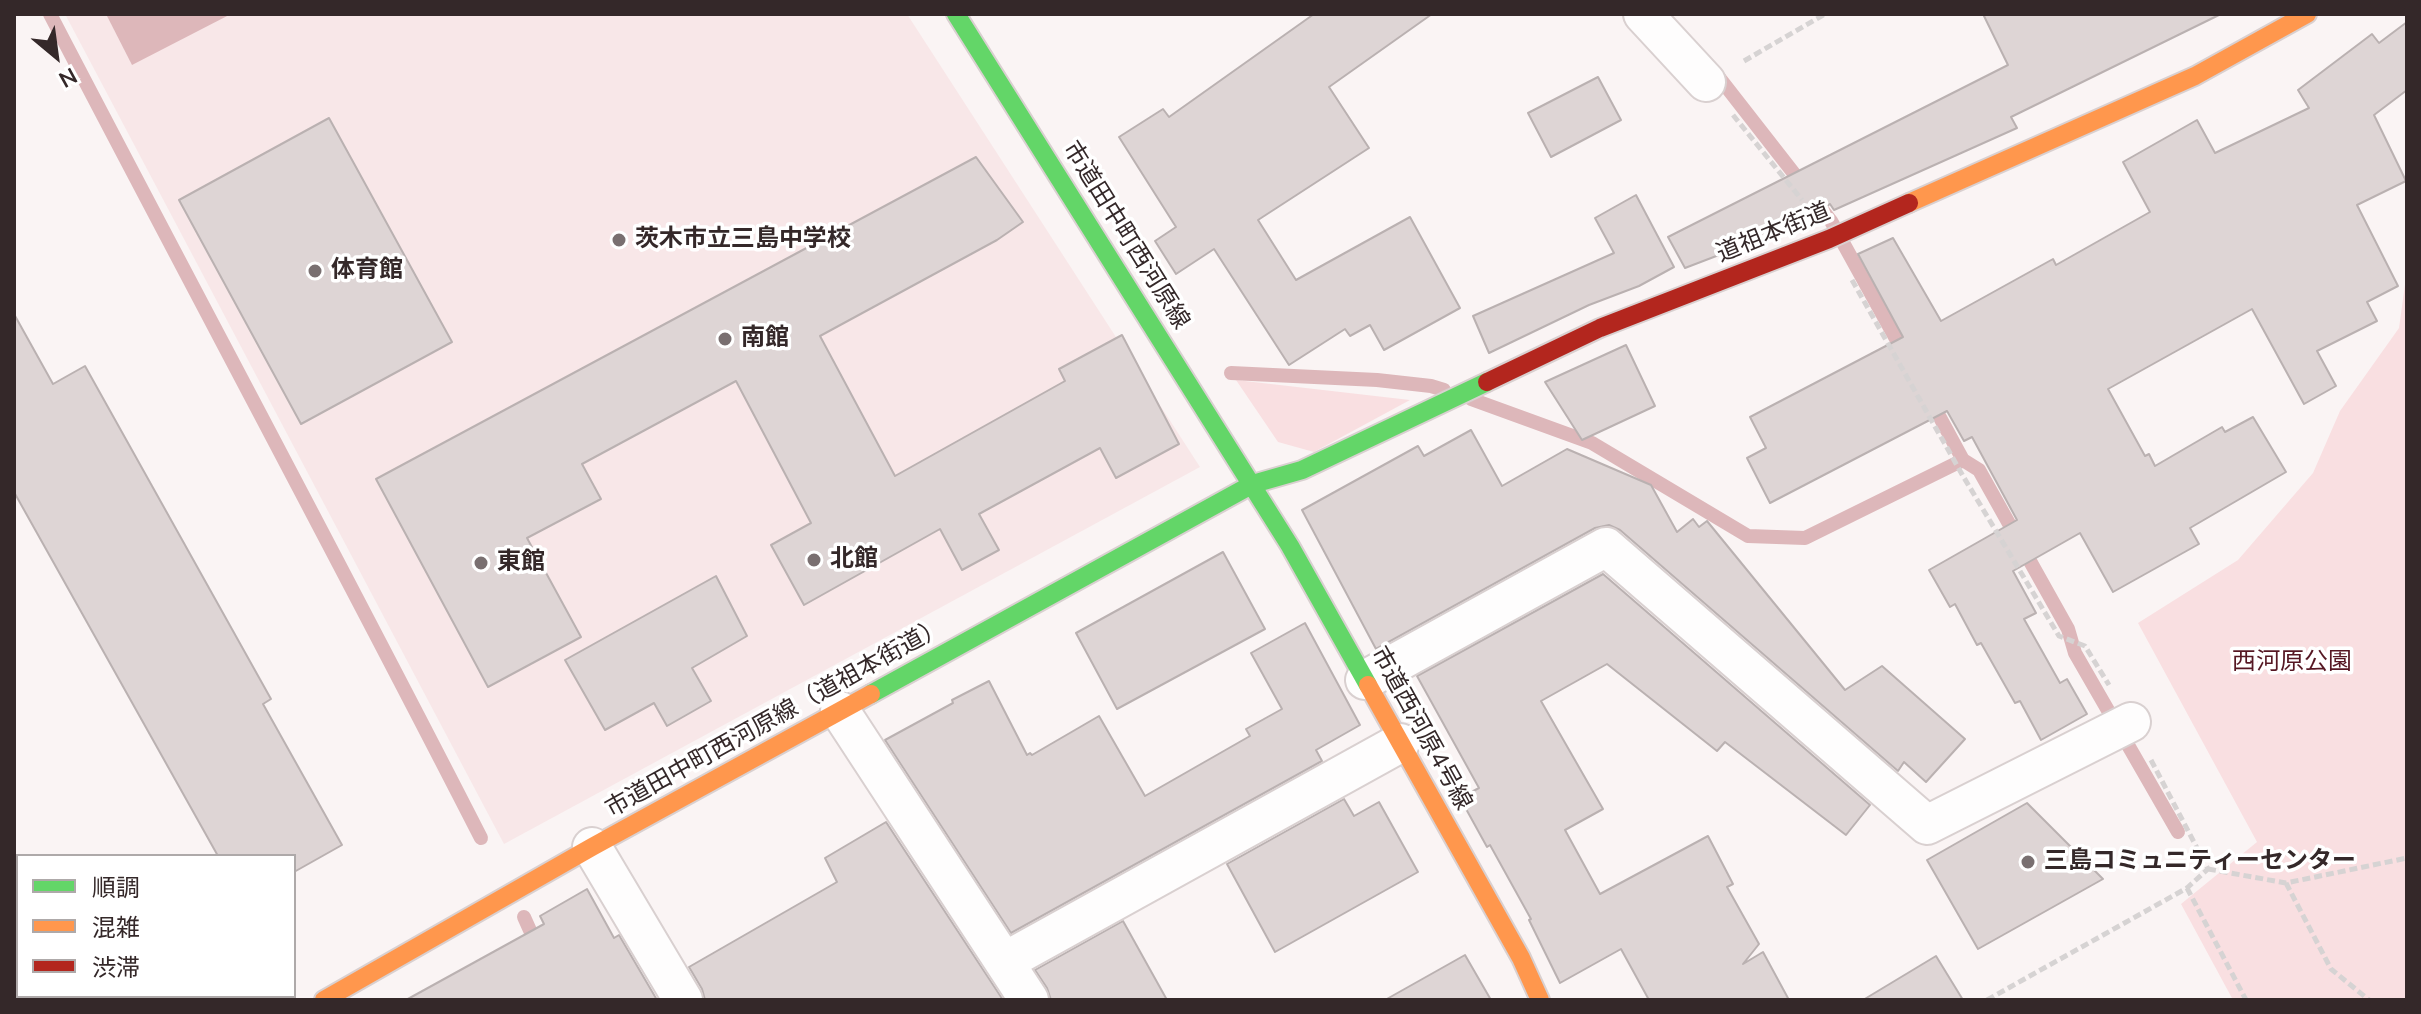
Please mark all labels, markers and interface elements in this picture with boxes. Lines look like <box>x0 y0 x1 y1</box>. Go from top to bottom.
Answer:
north arrow <box>16 16 96 96</box>
text: N <box>53 60 82 94</box>
street label: 市道田中町西河原線 <box>1056 137 1194 335</box>
street label: 道祖本街道 <box>1713 198 1835 270</box>
place label: 茨木市立三島中学校 <box>635 226 851 254</box>
marker: 茨木市立三島中学校 <box>610 231 628 249</box>
place label: 体育館 <box>331 257 403 285</box>
marker: 体育館 <box>306 262 324 280</box>
place label: 南館 <box>741 325 789 353</box>
marker: 南館 <box>716 330 734 348</box>
place label: 北館 <box>830 546 878 574</box>
place label: 東館 <box>497 549 545 577</box>
marker: 北館 <box>805 551 823 569</box>
marker: 東館 <box>472 554 490 572</box>
street label: 市道田中町西河原線（道祖本街道） <box>601 613 951 825</box>
street label: 市道西河原4号線 <box>1363 642 1477 816</box>
park label: 西河原公園 <box>2232 649 2352 677</box>
place label: 三島コミュニティーセンター <box>2044 848 2356 876</box>
marker: 三島コミュニティーセンター <box>2019 853 2037 871</box>
legend <box>16 854 296 998</box>
text: 順調 <box>92 872 140 904</box>
text: 混雑 <box>92 912 140 944</box>
text: 渋滞 <box>92 952 140 984</box>

